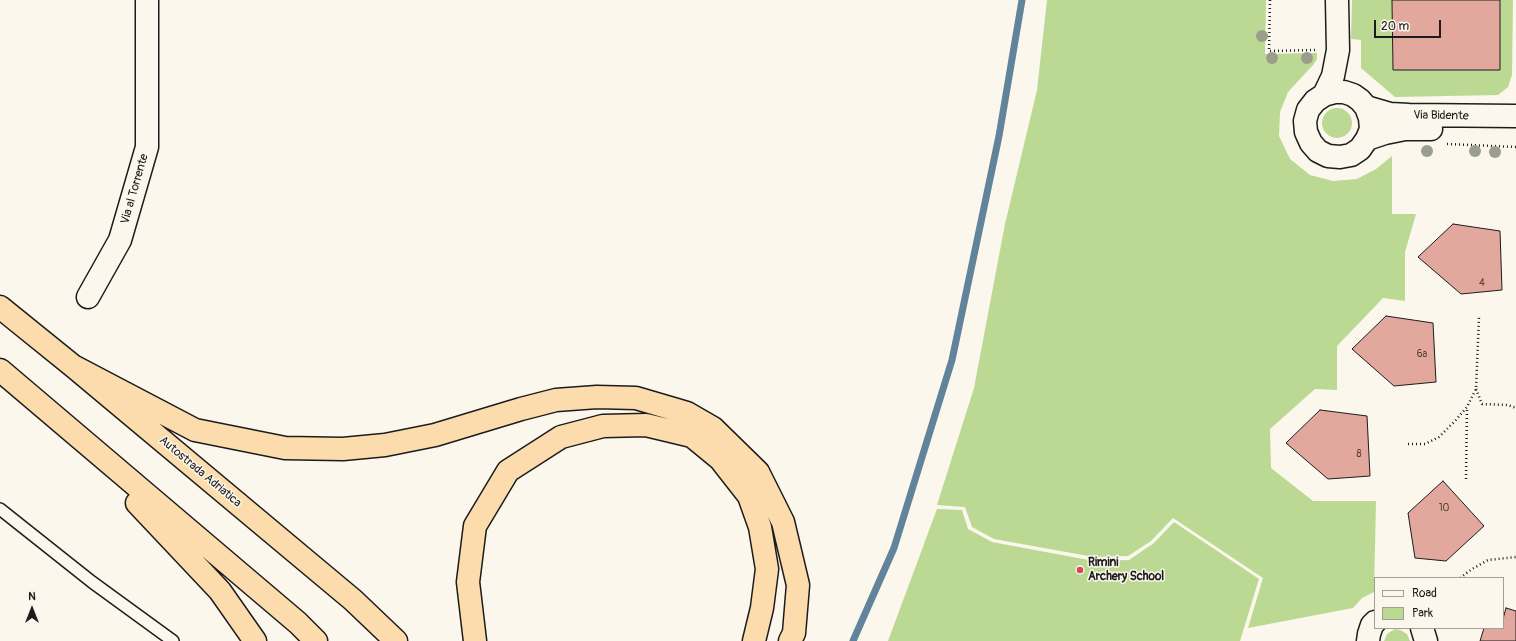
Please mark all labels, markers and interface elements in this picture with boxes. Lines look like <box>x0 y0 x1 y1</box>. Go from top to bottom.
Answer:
scale bar <box>1376 12 1443 38</box>
text: 20 m <box>1381 19 1409 34</box>
street label: Via Bidente <box>1413 108 1469 124</box>
street label: Via al Torrente <box>118 152 152 226</box>
house number: 4 <box>1479 277 1485 289</box>
house number: 6a <box>1417 348 1427 360</box>
street label: Autostrada Adriatica <box>156 433 244 511</box>
house number: 8 <box>1356 448 1362 460</box>
house number: 10 <box>1439 502 1449 514</box>
place label: Rimini Archery School <box>1088 556 1164 584</box>
marker: Rimini Archery School <box>1075 565 1085 575</box>
legend <box>1374 577 1504 629</box>
text: Road <box>1412 586 1437 601</box>
north arrow <box>12 589 52 629</box>
text: N <box>28 590 36 603</box>
text: Park <box>1412 606 1433 621</box>

